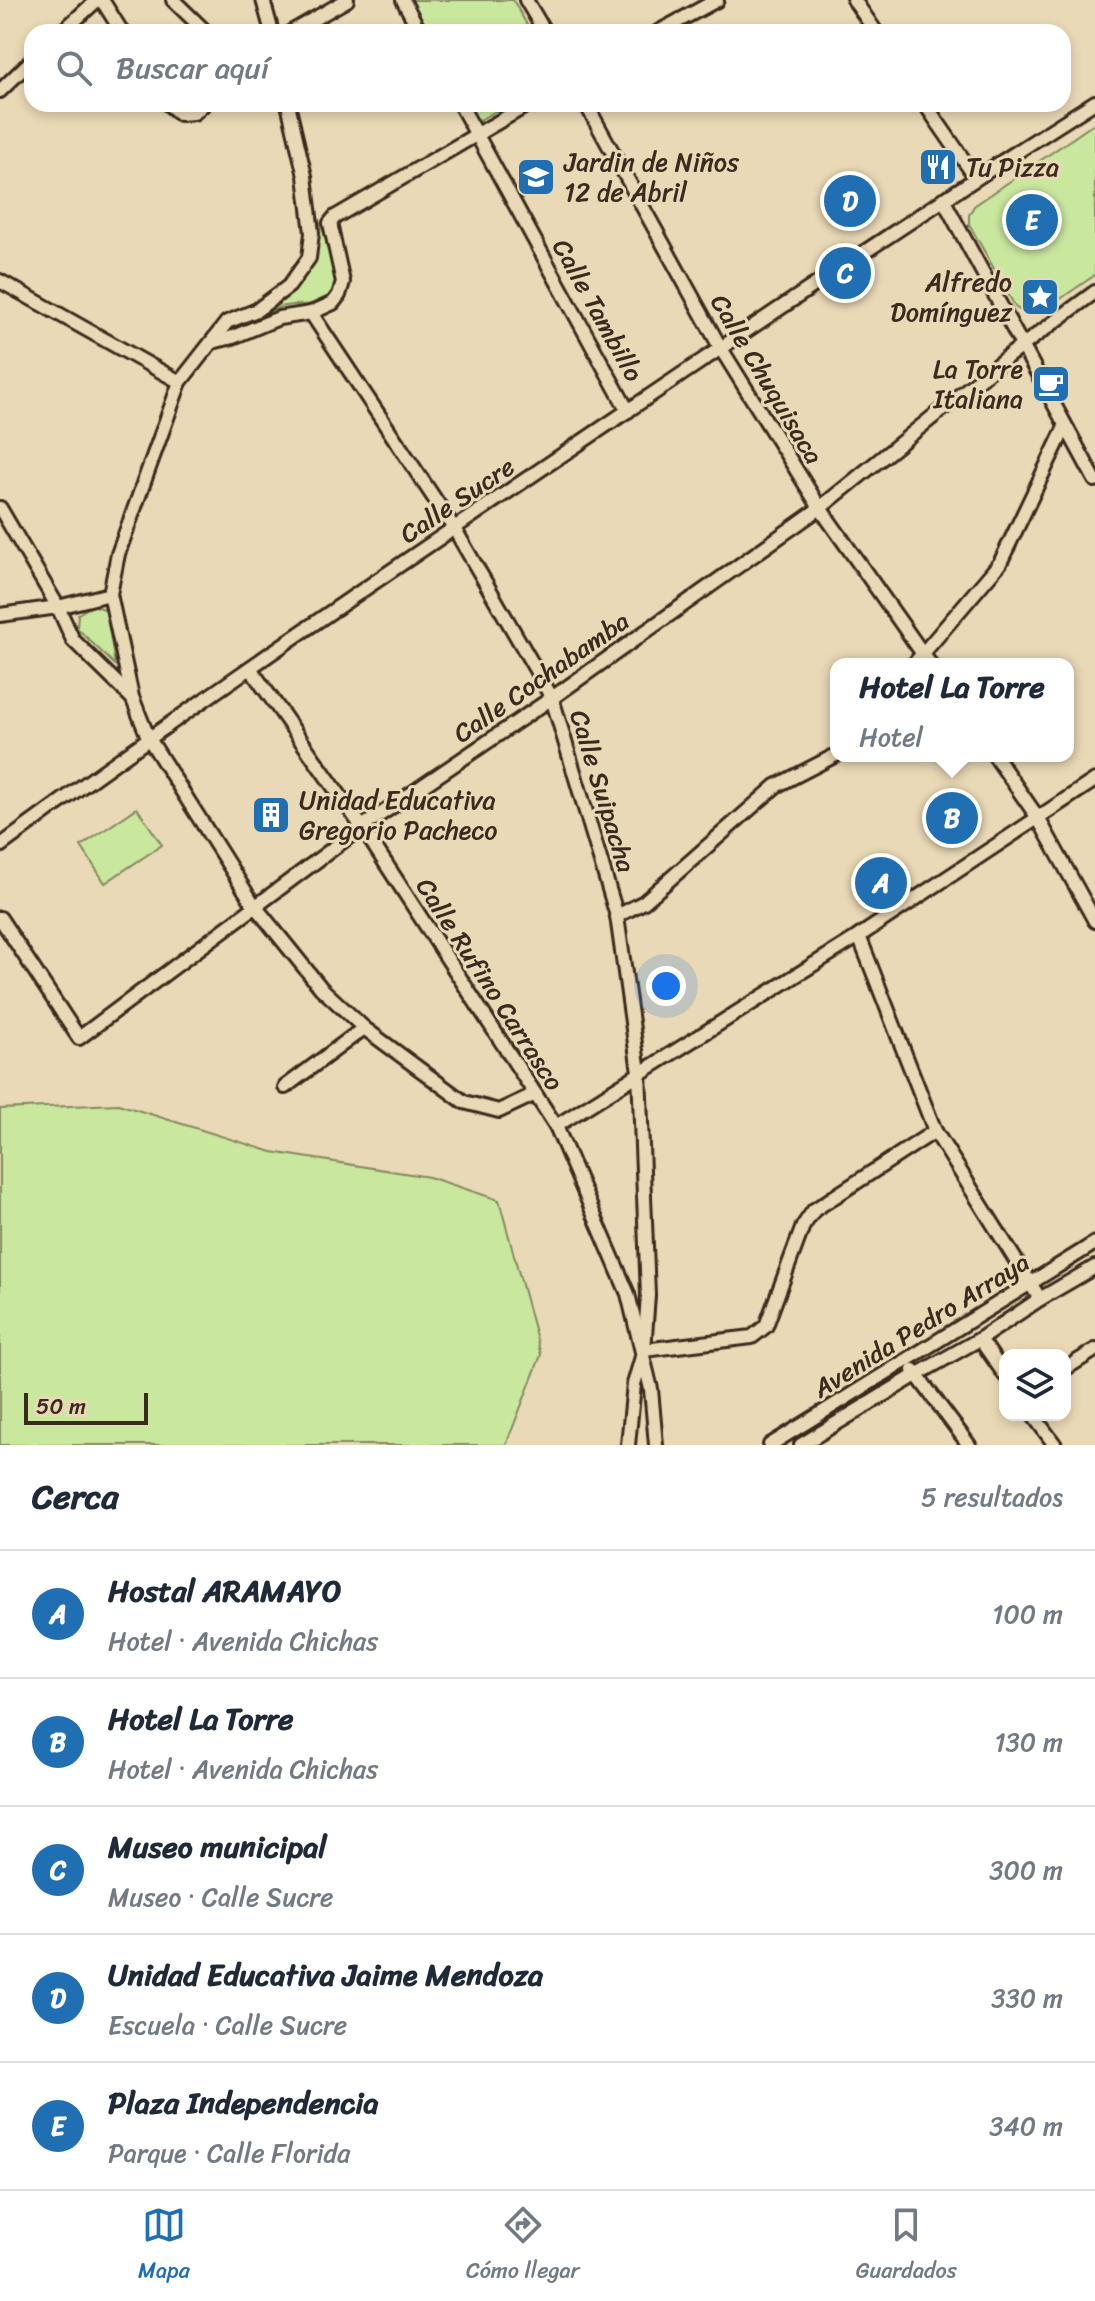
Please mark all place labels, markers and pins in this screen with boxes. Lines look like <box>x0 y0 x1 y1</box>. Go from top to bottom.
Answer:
place label: Jardin de Niños 12 de Abril <box>563 139 740 215</box>
place label: Tu Pizza <box>966 144 1059 190</box>
restaurant icon: Tu Pizza <box>917 146 959 188</box>
school or university icon: Jardin de Niños 12 de Abril <box>515 156 557 198</box>
pin: D <box>824 171 876 231</box>
pin: E <box>1006 190 1058 250</box>
pin: C <box>819 243 871 303</box>
place label: Alfredo Domínguez <box>890 259 1013 335</box>
place icon: Alfredo Domínguez <box>1019 276 1061 318</box>
place label: La Torre Italiana <box>932 346 1023 422</box>
cafe icon: La Torre Italiana <box>1030 363 1072 405</box>
place label: Unidad Educativa Gregorio Pacheco <box>299 777 498 853</box>
pin: B <box>926 788 978 848</box>
building icon: Unidad Educativa Gregorio Pacheco <box>250 794 292 836</box>
pin: A <box>855 853 907 913</box>

